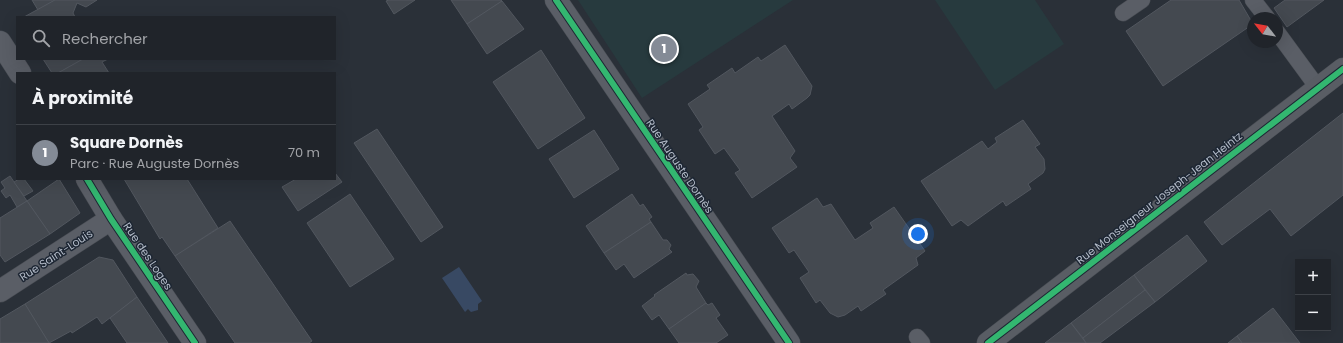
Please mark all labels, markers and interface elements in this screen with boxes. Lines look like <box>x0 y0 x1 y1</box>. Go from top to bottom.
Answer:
north arrow <box>1247 12 1283 48</box>
search box <box>16 16 336 60</box>
icon: search <box>30 27 52 49</box>
text: Rechercher <box>62 28 148 49</box>
pin: 1 <box>651 34 677 64</box>
text: À proximité <box>32 86 133 110</box>
street label: Rue Auguste Dornès <box>642 116 718 216</box>
street label: Rue Monseigneur Joseph-Jean Heintz <box>1073 128 1245 268</box>
text: Square Dornès <box>70 132 183 153</box>
text: 1 <box>43 143 47 162</box>
text: 70 m <box>288 143 320 162</box>
text: Parc · Rue Auguste Dornès <box>70 154 239 173</box>
street label: Rue des Loges <box>119 219 177 293</box>
your location <box>908 224 928 244</box>
street label: Rue Saint-Louis <box>16 225 96 285</box>
map controls <box>1295 259 1331 331</box>
button: + <box>1295 259 1331 295</box>
button: − <box>1295 295 1331 331</box>

